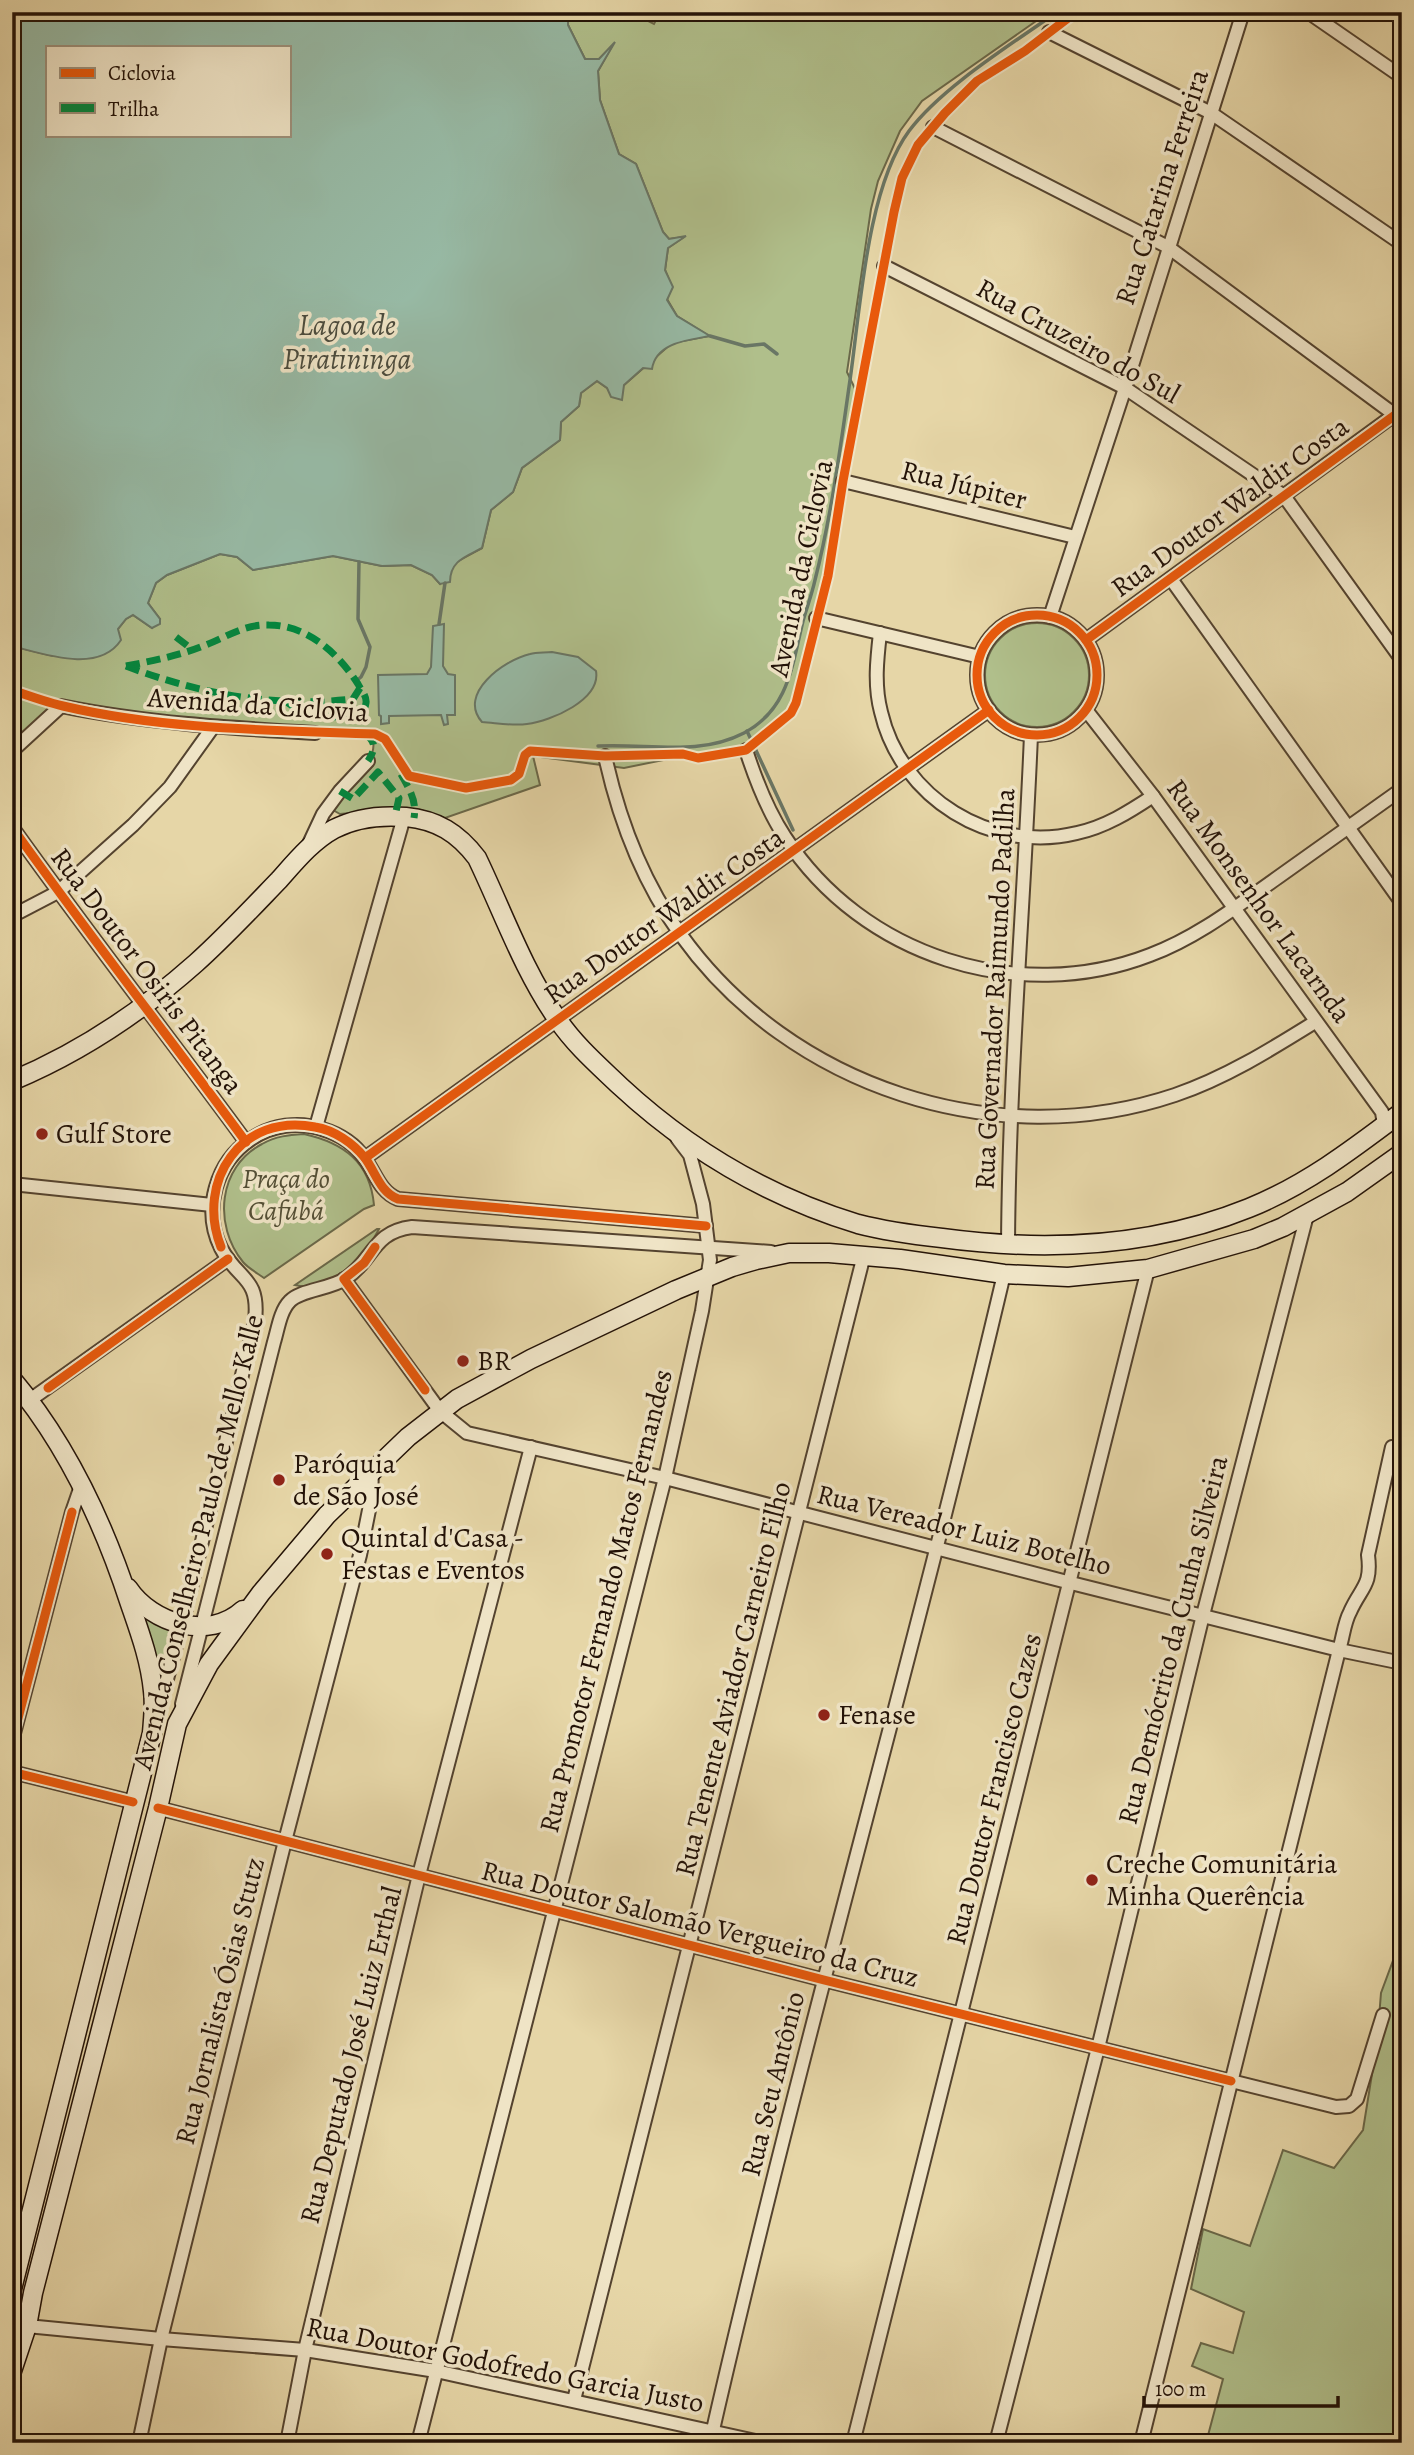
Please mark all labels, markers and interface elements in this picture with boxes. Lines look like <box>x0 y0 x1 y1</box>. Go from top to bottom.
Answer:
legend <box>46 46 290 136</box>
text: Ciclovia <box>108 59 176 87</box>
street label: Rua Catarina Ferreira <box>1106 64 1218 310</box>
text: Trilha <box>108 95 159 123</box>
street label: Rua Cruzeiro do Sul <box>969 269 1187 413</box>
water label: Lagoa de Piratininga <box>283 305 412 379</box>
street label: Rua Doutor Waldir Costa <box>1103 408 1357 606</box>
street label: Rua Júpiter <box>897 451 1031 519</box>
street label: Avenida da Ciclovia <box>759 456 843 681</box>
street label: Avenida da Ciclovia <box>145 678 370 732</box>
street label: Rua Monsenhor Lacarnda <box>1158 771 1360 1031</box>
street label: Rua Governador Raimundo Padilha <box>966 787 1024 1191</box>
street label: Rua Doutor Waldir Costa <box>536 819 792 1013</box>
street label: Rua Doutor Osiris Pitanga <box>42 840 252 1102</box>
place label: Gulf Store <box>56 1115 172 1153</box>
marker: Gulf Store <box>34 1126 50 1142</box>
park label: Praça do Cafubá <box>242 1160 330 1230</box>
street label: Avenida Conselheiro Paulo de Mello Kalle <box>123 1311 273 1774</box>
place label: BR <box>477 1342 511 1380</box>
marker: BR <box>455 1353 471 1369</box>
street label: Rua Promotor Fernando Matos Fernandes <box>530 1365 682 1837</box>
place label: Paróquia de São José <box>293 1445 419 1515</box>
street label: Rua Demócrito da Cunha Silveira <box>1109 1451 1237 1829</box>
marker: Paróquia de São José <box>271 1472 287 1488</box>
street label: Rua Vereador Luiz Botelho <box>813 1475 1115 1585</box>
street label: Rua Tenente Aviador Carneiro Filho <box>666 1478 800 1880</box>
place label: Quintal d'Casa - Festas e Eventos <box>341 1519 525 1589</box>
marker: Quintal d'Casa - Festas e Eventos <box>319 1546 335 1562</box>
street label: Rua Doutor Francisco Cazes <box>937 1629 1051 1949</box>
place label: Fenase <box>838 1696 916 1734</box>
marker: Fenase <box>816 1707 832 1723</box>
place label: Creche Comunitária Minha Querência <box>1106 1845 1337 1915</box>
street label: Rua Doutor Salomão Vergueiro da Cruz <box>477 1851 923 1997</box>
street label: Rua Jornalista Ósias Stutz <box>166 1853 274 2149</box>
marker: Creche Comunitária Minha Querência <box>1084 1872 1100 1888</box>
street label: Rua Deputado José Luiz Erthal <box>291 1882 411 2228</box>
street label: Rua Seu Antônio <box>732 1988 814 2180</box>
street label: Rua Doutor Godofredo Garcia Justo <box>303 2308 707 2422</box>
scale bar <box>1144 2364 1339 2408</box>
text: 100 m <box>1155 2375 1206 2403</box>

